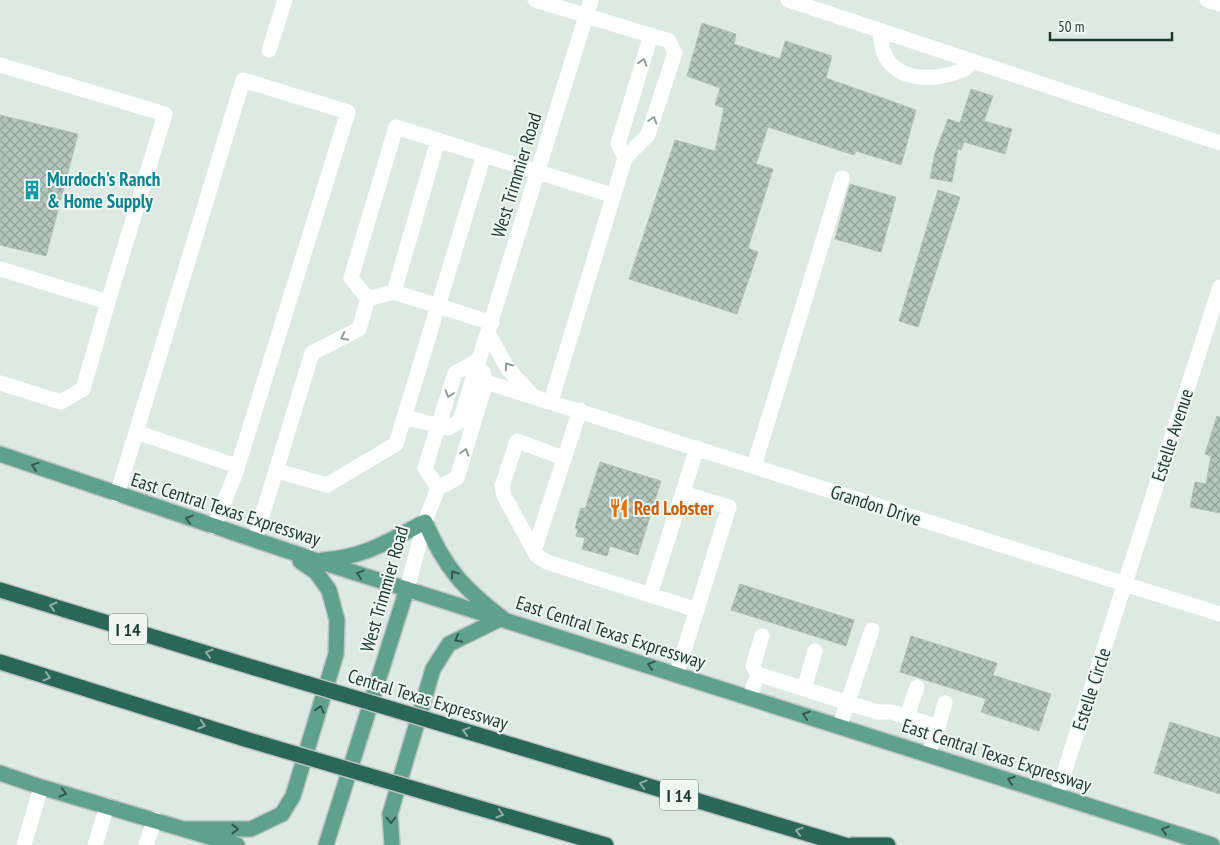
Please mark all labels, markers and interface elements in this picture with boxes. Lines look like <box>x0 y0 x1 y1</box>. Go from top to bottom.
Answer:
scale bar <box>1050 10 1172 42</box>
text: 50 m <box>1058 17 1084 36</box>
one-way arrow <box>637 59 647 67</box>
street label: West Trimmier Road <box>486 109 546 241</box>
one-way arrow <box>648 116 658 124</box>
place label: Murdoch's Ranch & Home Supply <box>47 167 160 213</box>
building icon: Murdoch's Ranch & Home Supply <box>21 179 43 201</box>
one-way arrow <box>340 331 349 341</box>
one-way arrow <box>505 363 514 372</box>
street label: Estelle Avenue <box>1146 386 1198 484</box>
one-way arrow <box>444 389 454 397</box>
one-way arrow <box>459 448 469 457</box>
one-way arrow <box>31 462 40 472</box>
street label: East Central Texas Expressway <box>128 467 325 551</box>
street label: Grandon Drive <box>828 479 924 531</box>
place label: Red Lobster <box>634 496 714 520</box>
restaurant icon: Red Lobster <box>608 497 630 519</box>
one-way arrow <box>185 514 194 524</box>
street label: West Trimmier Road <box>355 523 413 655</box>
one-way arrow <box>357 570 365 580</box>
one-way arrow <box>451 570 460 580</box>
street label: East Central Texas Expressway <box>513 590 710 674</box>
one-way arrow <box>50 602 58 612</box>
road number: I 14 <box>109 614 147 644</box>
one-way arrow <box>455 633 464 643</box>
street label: Estelle Circle <box>1066 645 1116 733</box>
one-way arrow <box>205 649 213 659</box>
one-way arrow <box>648 661 656 671</box>
street label: Central Texas Expressway <box>345 663 512 735</box>
one-way arrow <box>42 671 50 681</box>
one-way arrow <box>314 705 324 714</box>
one-way arrow <box>802 710 811 720</box>
street label: East Central Texas Expressway <box>899 713 1096 797</box>
one-way arrow <box>197 720 205 730</box>
one-way arrow <box>462 726 470 736</box>
one-way arrow <box>1007 776 1015 786</box>
one-way arrow <box>640 780 648 790</box>
road number: I 14 <box>660 780 698 810</box>
one-way arrow <box>58 788 67 798</box>
one-way arrow <box>496 809 504 819</box>
one-way arrow <box>386 817 396 825</box>
one-way arrow <box>232 824 240 834</box>
one-way arrow <box>795 826 803 836</box>
one-way arrow <box>1162 826 1170 836</box>

